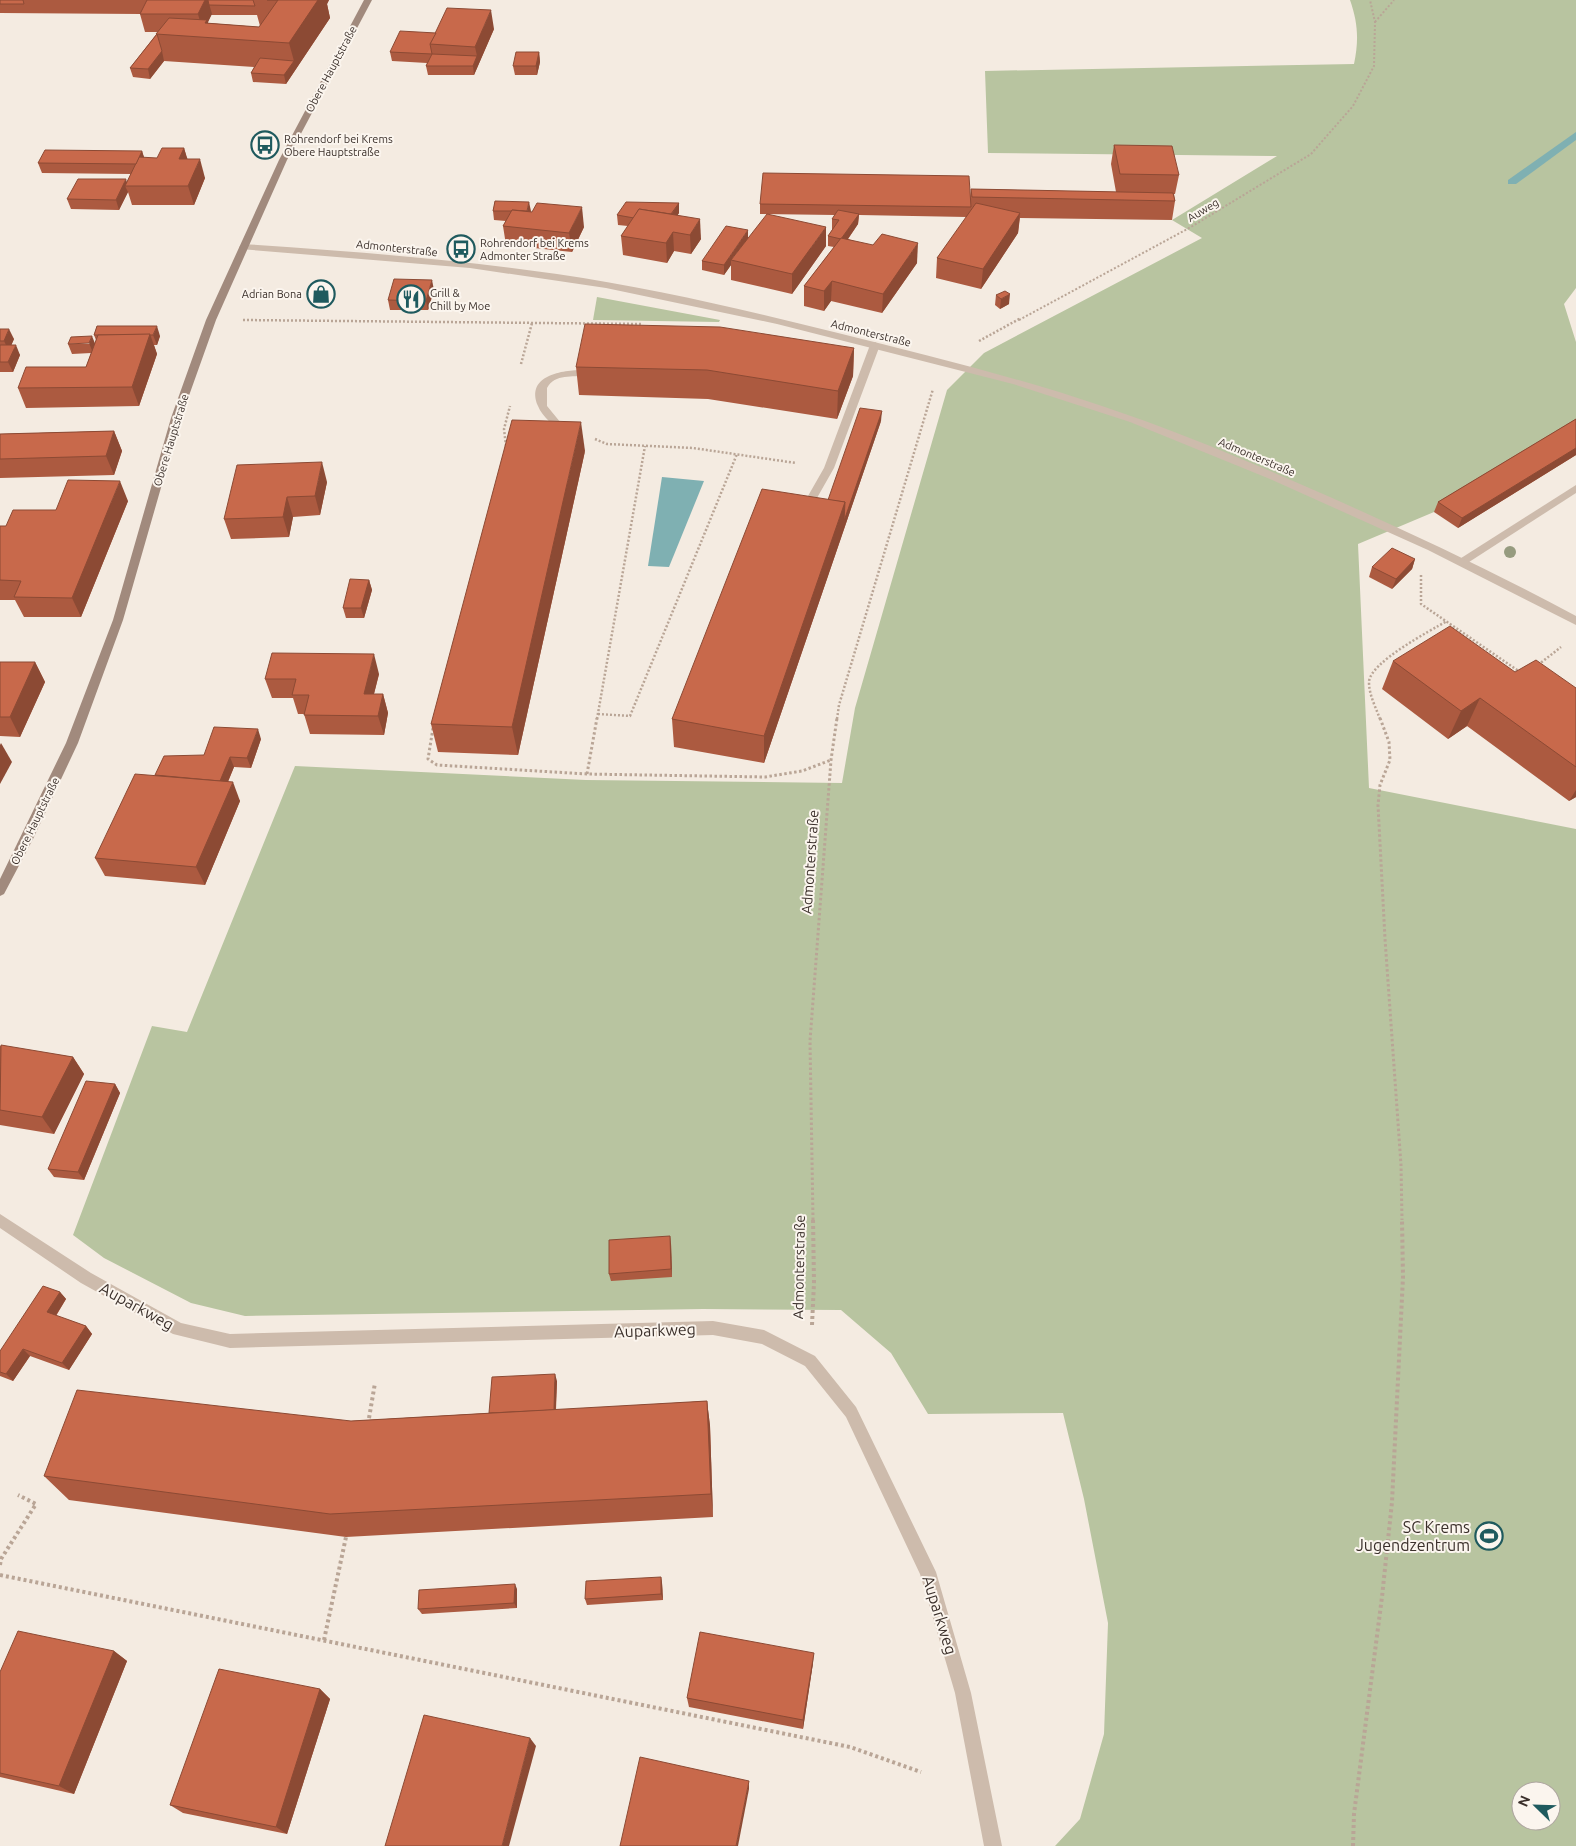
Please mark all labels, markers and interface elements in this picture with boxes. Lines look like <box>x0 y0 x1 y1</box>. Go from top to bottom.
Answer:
street label: Obere Hauptstraße <box>303 24 359 114</box>
bus stop icon: Rohrendorf bei Krems Obere Hauptstraße <box>250 130 280 160</box>
place label: Rohrendorf bei Krems Obere Hauptstraße <box>284 133 393 158</box>
street label: Auweg <box>1185 196 1221 224</box>
bus stop icon: Rohrendorf bei Krems Admonter Straße <box>446 234 476 264</box>
place label: Rohrendorf bei Krems Admonter Straße <box>480 237 589 262</box>
street label: Admonterstraße <box>356 238 438 258</box>
shop icon: Adrian Bona <box>306 279 336 309</box>
restaurant icon: Grill & Chill by Moe <box>396 284 426 314</box>
place label: Grill & Chill by Moe <box>430 287 490 312</box>
place label: Adrian Bona <box>242 288 302 300</box>
street label: Admonterstraße <box>830 317 912 349</box>
street label: Obere Hauptstraße <box>151 392 191 488</box>
street label: Admonterstraße <box>1217 435 1297 479</box>
street label: Obere Hauptstraße <box>9 775 61 867</box>
street label: Admonterstraße <box>798 809 822 915</box>
street label: Admonterstraße <box>790 1215 808 1319</box>
street label: Auparkweg <box>97 1278 177 1334</box>
street label: Auparkweg <box>614 1320 696 1340</box>
place label: SC Krems Jugendzentrum <box>1356 1518 1470 1554</box>
sports icon: SC Krems Jugendzentrum <box>1474 1521 1504 1551</box>
street label: Auparkweg <box>919 1573 961 1657</box>
north arrow <box>1511 1781 1561 1831</box>
text: N <box>1515 1793 1533 1809</box>

